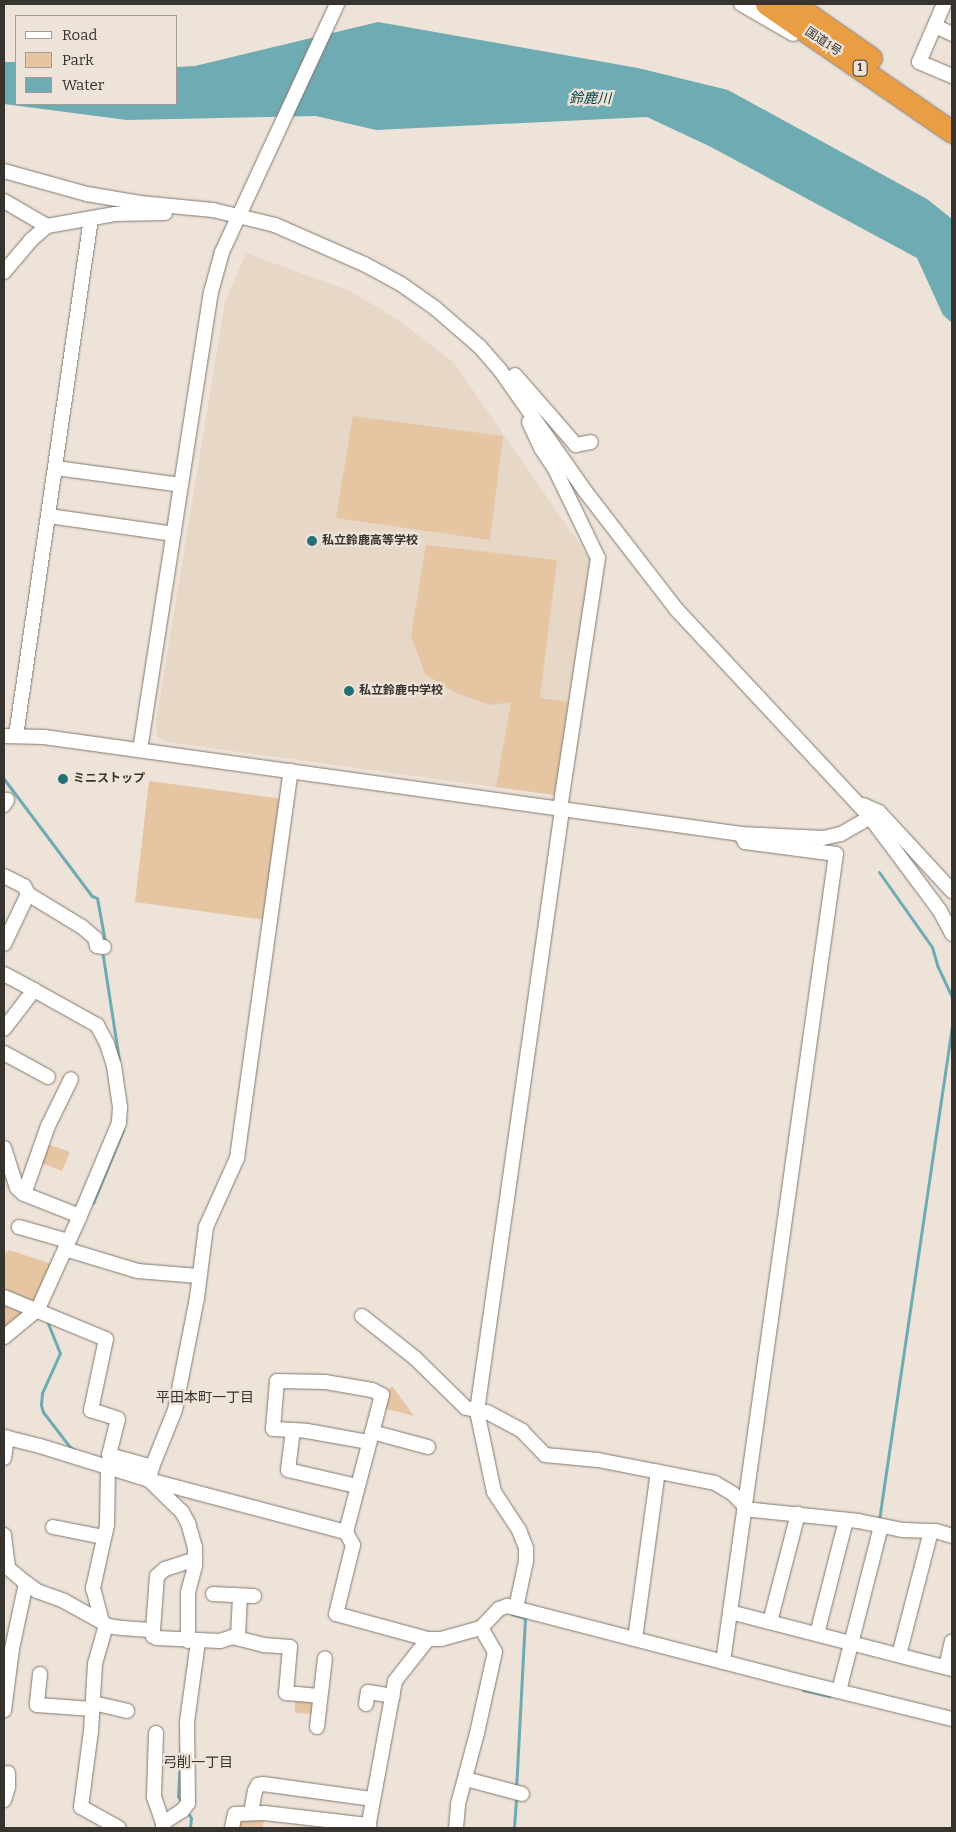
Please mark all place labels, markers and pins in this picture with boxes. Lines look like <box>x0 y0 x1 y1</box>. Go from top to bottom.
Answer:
place label: 私立鈴鹿高等学校 <box>322 534 418 548</box>
marker: 私立鈴鹿高等学校 <box>306 535 318 547</box>
place label: 私立鈴鹿中学校 <box>359 684 443 698</box>
marker: 私立鈴鹿中学校 <box>343 685 355 697</box>
place label: ミニストップ <box>73 772 145 786</box>
marker: ミニストップ <box>57 773 69 785</box>

